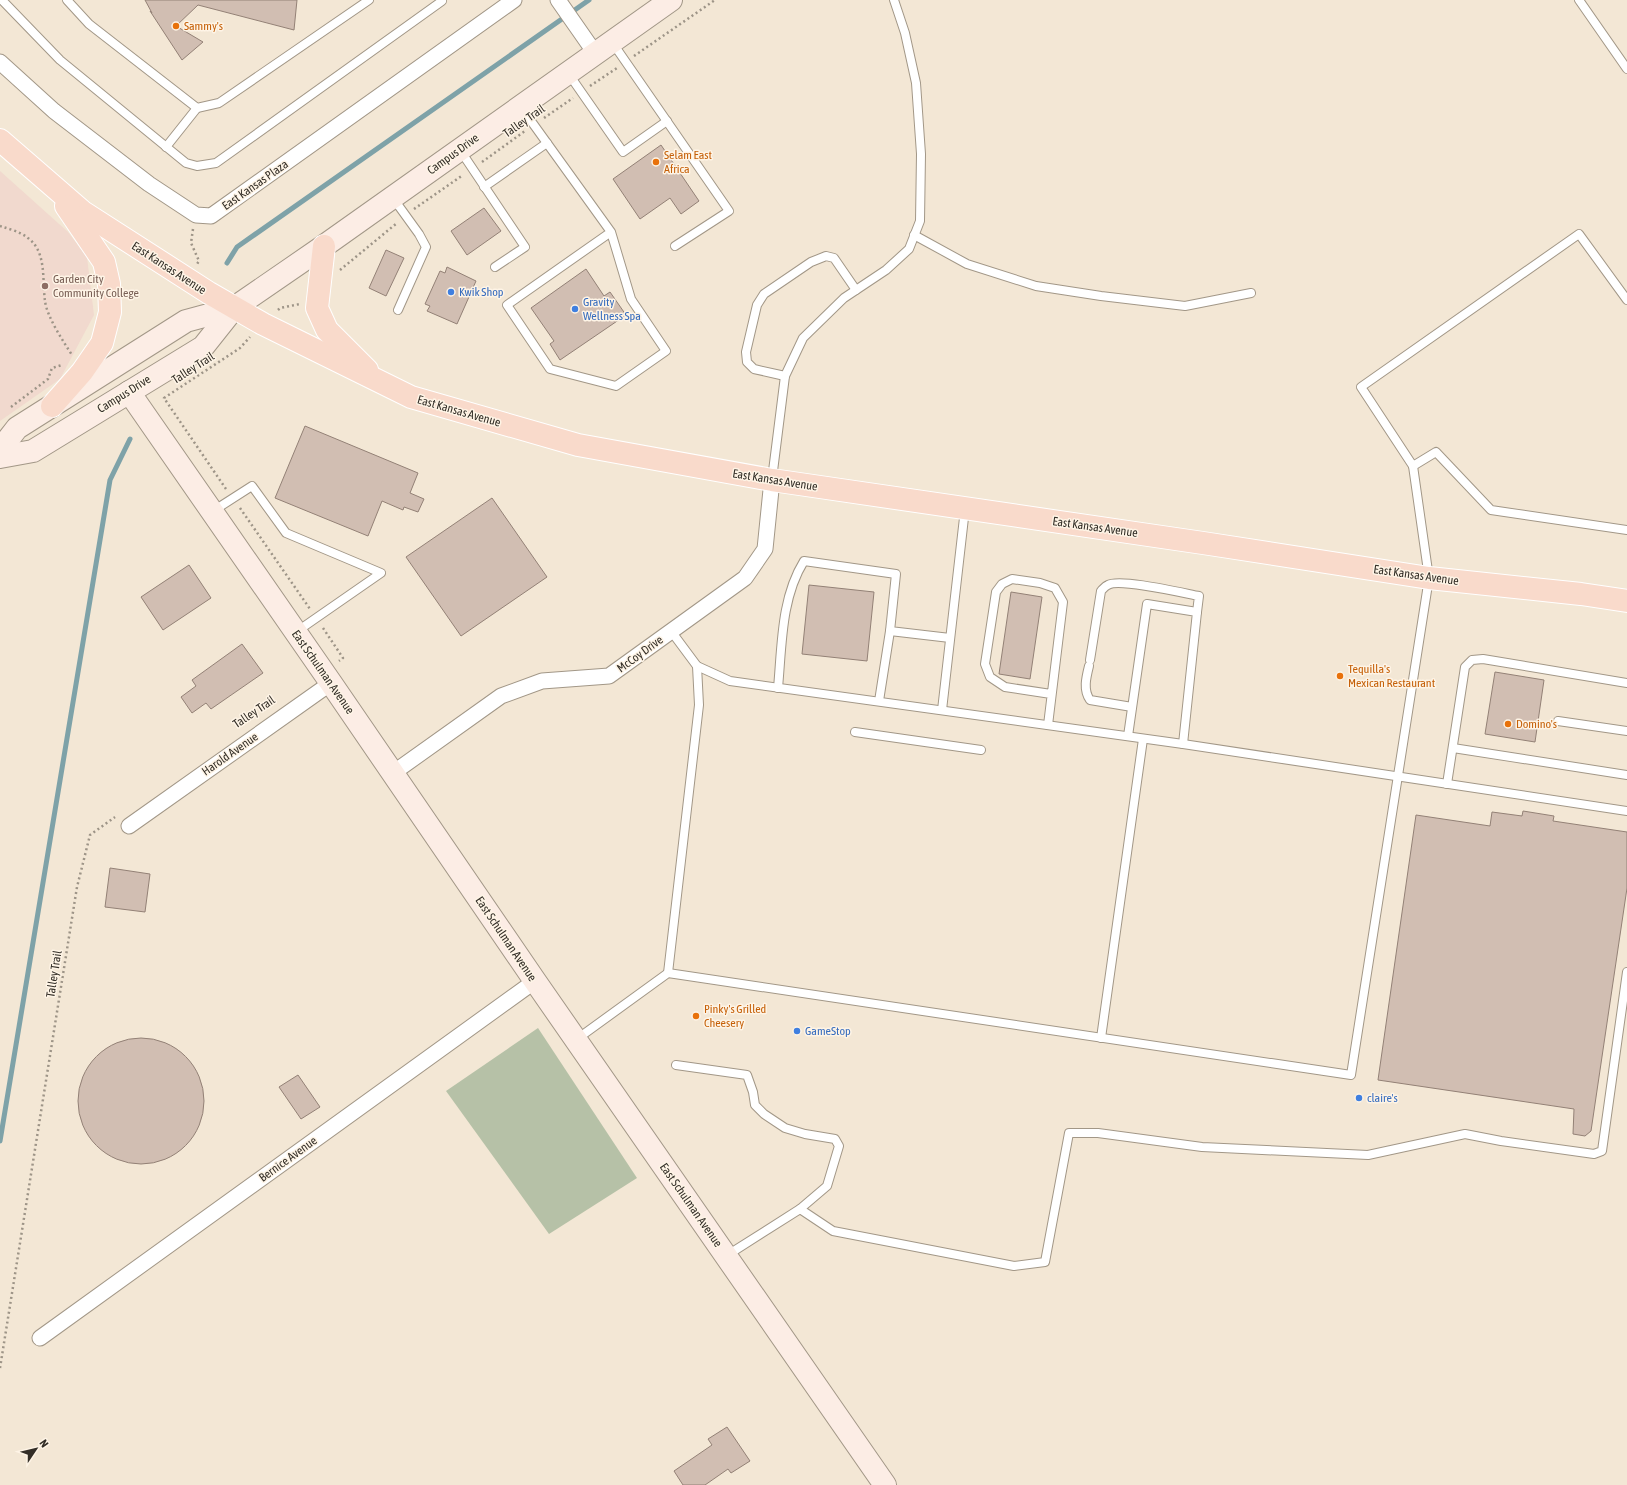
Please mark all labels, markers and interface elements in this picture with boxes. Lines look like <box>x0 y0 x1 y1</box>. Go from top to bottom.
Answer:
place label: Sammy's <box>184 19 223 33</box>
marker: Sammy's <box>171 21 181 31</box>
street label: Talley Trail <box>501 101 548 140</box>
street label: Campus Drive <box>425 131 481 177</box>
place label: Selam East Africa <box>664 148 712 176</box>
street label: East Kansas Plaza <box>219 157 291 213</box>
marker: Selam East Africa <box>651 157 661 167</box>
street label: East Kansas Avenue <box>129 239 209 297</box>
place label: Garden City Community College <box>53 272 139 300</box>
marker: Garden City Community College <box>40 281 50 291</box>
place label: Kwik Shop <box>459 285 504 299</box>
marker: Kwik Shop <box>446 287 456 297</box>
place label: Gravity Wellness Spa <box>583 295 641 323</box>
marker: Gravity Wellness Spa <box>570 304 580 314</box>
street label: Talley Trail <box>169 349 217 387</box>
street label: Campus Drive <box>95 372 153 416</box>
street label: East Kansas Avenue <box>416 392 502 430</box>
street label: East Kansas Avenue <box>731 466 819 494</box>
street label: East Kansas Avenue <box>1051 514 1139 540</box>
street label: East Kansas Avenue <box>1372 562 1460 588</box>
street label: East Schulman Avenue <box>289 627 357 717</box>
street label: McCoy Drive <box>614 633 666 675</box>
place label: Tequilla's Mexican Restaurant <box>1348 662 1436 690</box>
marker: Tequilla's Mexican Restaurant <box>1335 671 1345 681</box>
street label: Talley Trail <box>230 692 278 731</box>
place label: Domino's <box>1516 717 1557 731</box>
marker: Domino's <box>1503 719 1513 729</box>
street label: Harold Avenue <box>199 730 261 778</box>
street label: East Schulman Avenue <box>472 894 540 984</box>
street label: Talley Trail <box>43 949 65 999</box>
place label: Pinky's Grilled Cheesery <box>704 1002 766 1030</box>
marker: Pinky's Grilled Cheesery <box>691 1011 701 1021</box>
place label: GameStop <box>805 1024 851 1038</box>
marker: GameStop <box>792 1026 802 1036</box>
place label: claire's <box>1367 1091 1398 1105</box>
marker: claire's <box>1354 1093 1364 1103</box>
street label: Bernice Avenue <box>256 1133 320 1185</box>
street label: East Schulman Avenue <box>657 1160 725 1250</box>
north arrow <box>16 1429 56 1469</box>
text: N <box>37 1437 51 1449</box>

